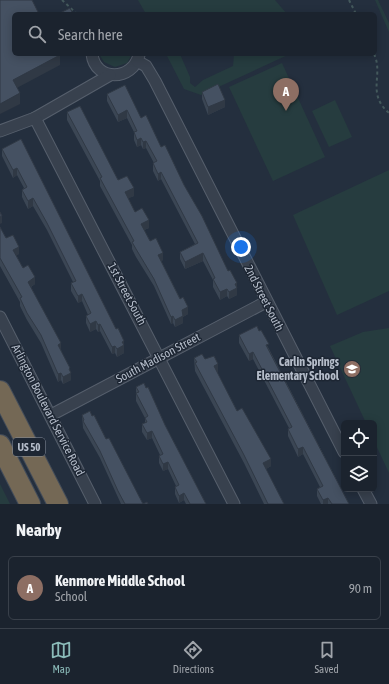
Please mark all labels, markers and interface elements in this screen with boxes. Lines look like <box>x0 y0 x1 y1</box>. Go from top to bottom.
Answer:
search box <box>12 12 377 56</box>
icon: search <box>26 23 48 45</box>
text: Search here <box>58 26 123 43</box>
pin: A <box>273 78 299 111</box>
your location <box>231 237 251 257</box>
street label: 1st Street South <box>105 260 149 328</box>
street label: 2nd Street South <box>241 263 287 333</box>
street label: South Madison Street <box>114 330 203 386</box>
street label: Arlington Boulevard Service Road <box>9 342 87 478</box>
place label: Carlin Springs Elementary School <box>257 355 340 383</box>
school or university icon: Carlin Springs Elementary School <box>342 359 362 379</box>
map controls <box>341 420 377 492</box>
button: locate <box>341 420 377 456</box>
road number: US 50 <box>13 438 45 456</box>
button: layers <box>341 456 377 492</box>
text: Nearby <box>16 520 62 540</box>
text: Kenmore Middle School <box>55 572 185 589</box>
text: A <box>27 581 33 596</box>
text: 90 m <box>349 581 372 596</box>
text: School <box>55 589 87 604</box>
tab: Map <box>50 639 72 675</box>
tab: Directions <box>173 639 214 675</box>
tab: Saved <box>314 639 339 675</box>

